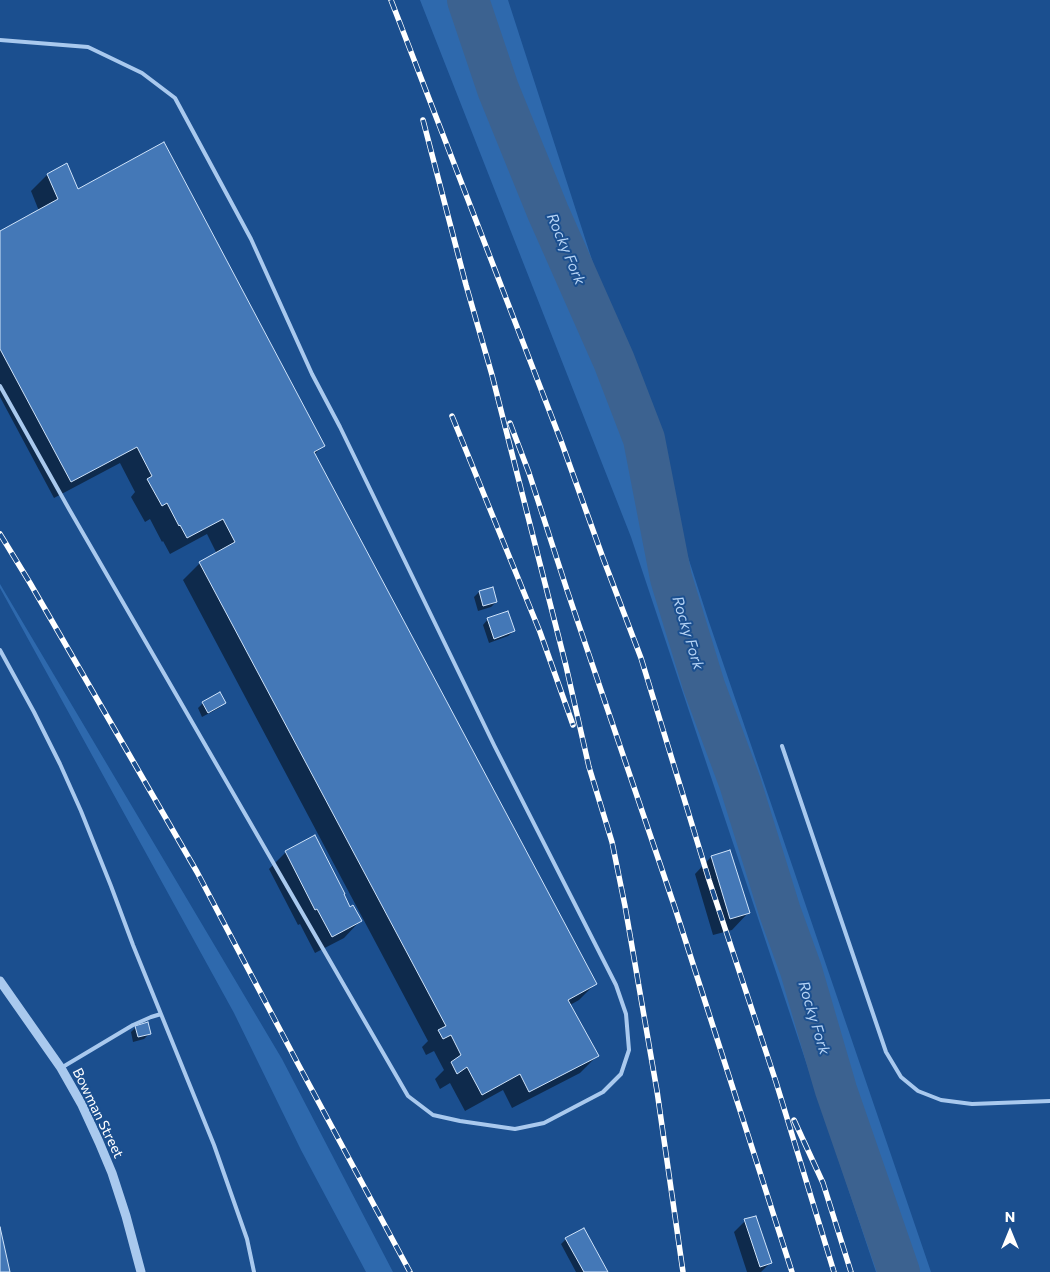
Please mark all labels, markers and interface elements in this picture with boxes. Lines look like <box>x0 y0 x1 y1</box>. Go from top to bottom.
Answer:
water label: Rocky Fork <box>543 210 589 288</box>
water label: Rocky Fork <box>668 594 708 672</box>
water label: Rocky Fork <box>794 979 834 1057</box>
street label: Bowman Street <box>69 1065 127 1161</box>
north arrow <box>985 1207 1035 1257</box>
text: N <box>1005 1208 1015 1225</box>

